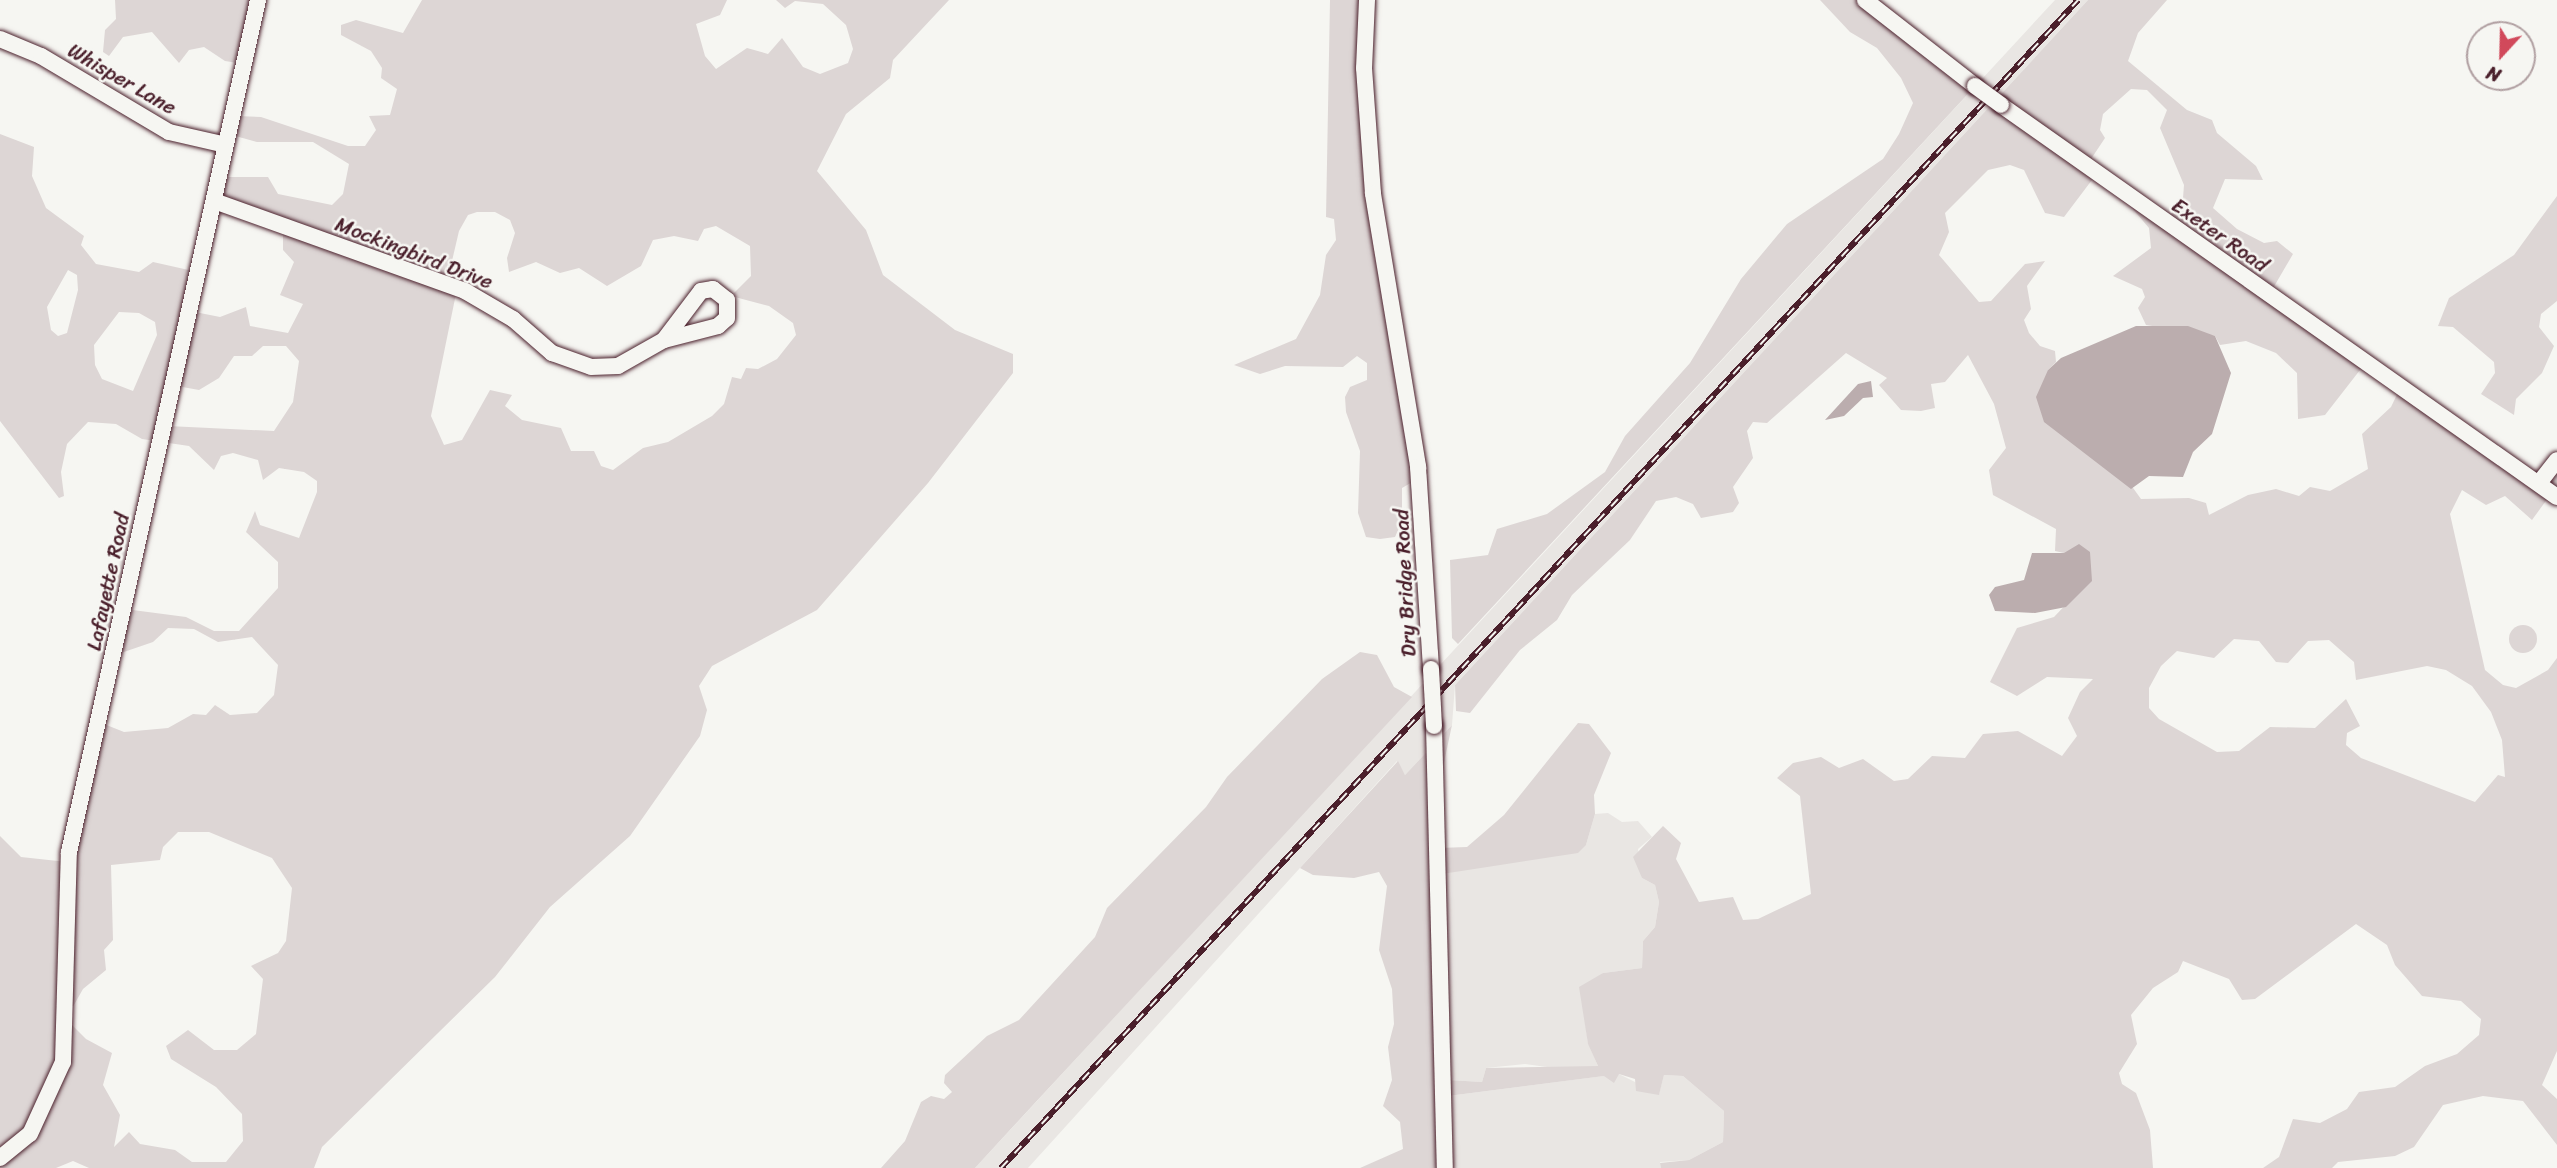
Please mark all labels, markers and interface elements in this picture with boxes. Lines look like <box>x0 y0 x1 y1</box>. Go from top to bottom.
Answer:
north arrow <box>2466 21 2536 91</box>
street label: Whisper Lane <box>63 38 181 120</box>
text: N <box>2481 56 2506 92</box>
street label: Exeter Road <box>2167 192 2273 278</box>
street label: Mockingbird Drive <box>332 211 496 295</box>
street label: Dry Bridge Road <box>1389 508 1421 658</box>
street label: Lafayette Road <box>81 511 135 653</box>

